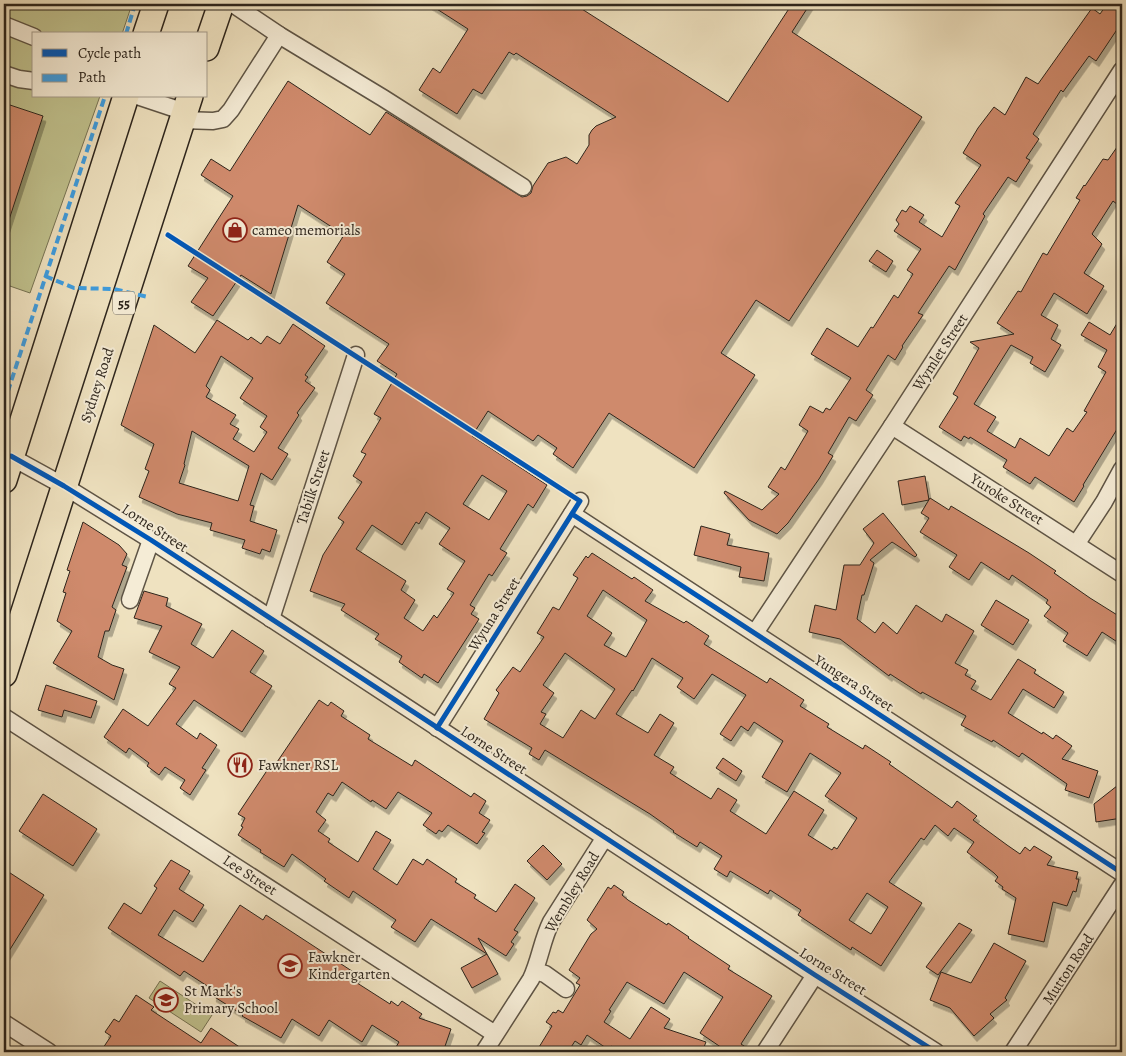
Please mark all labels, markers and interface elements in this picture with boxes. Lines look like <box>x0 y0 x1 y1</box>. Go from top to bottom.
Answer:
legend <box>32 32 208 98</box>
text: Cycle path <box>78 43 141 63</box>
text: Path <box>78 67 106 87</box>
shop icon: cameo memorials <box>222 217 248 243</box>
place label: cameo memorials <box>252 220 361 240</box>
road number: 55 <box>113 292 135 314</box>
street label: Wymlet Street <box>907 310 972 395</box>
street label: Sydney Road <box>75 344 119 425</box>
street label: Tabilk Street <box>292 447 334 527</box>
street label: Yuroke Street <box>966 468 1047 529</box>
street label: Lorne Street <box>118 499 192 557</box>
street label: Wyuna Street <box>463 573 525 656</box>
street label: Yungera Street <box>810 649 897 716</box>
street label: Lorne Street <box>457 721 531 779</box>
restaurant icon: Fawkner RSL <box>227 752 253 778</box>
place label: Fawkner RSL <box>258 755 339 775</box>
street label: Wembley Road <box>539 847 604 937</box>
street label: Lee Street <box>219 850 281 900</box>
street label: Mutton Road <box>1038 929 1099 1008</box>
street label: Lorne Street <box>796 942 870 1000</box>
place label: Fawkner Kindergarten <box>308 947 390 984</box>
school or university icon: Fawkner Kindergarten <box>277 953 303 979</box>
place label: St Mark's Primary School <box>184 981 278 1018</box>
school or university icon: St Mark's Primary School <box>153 987 179 1013</box>

